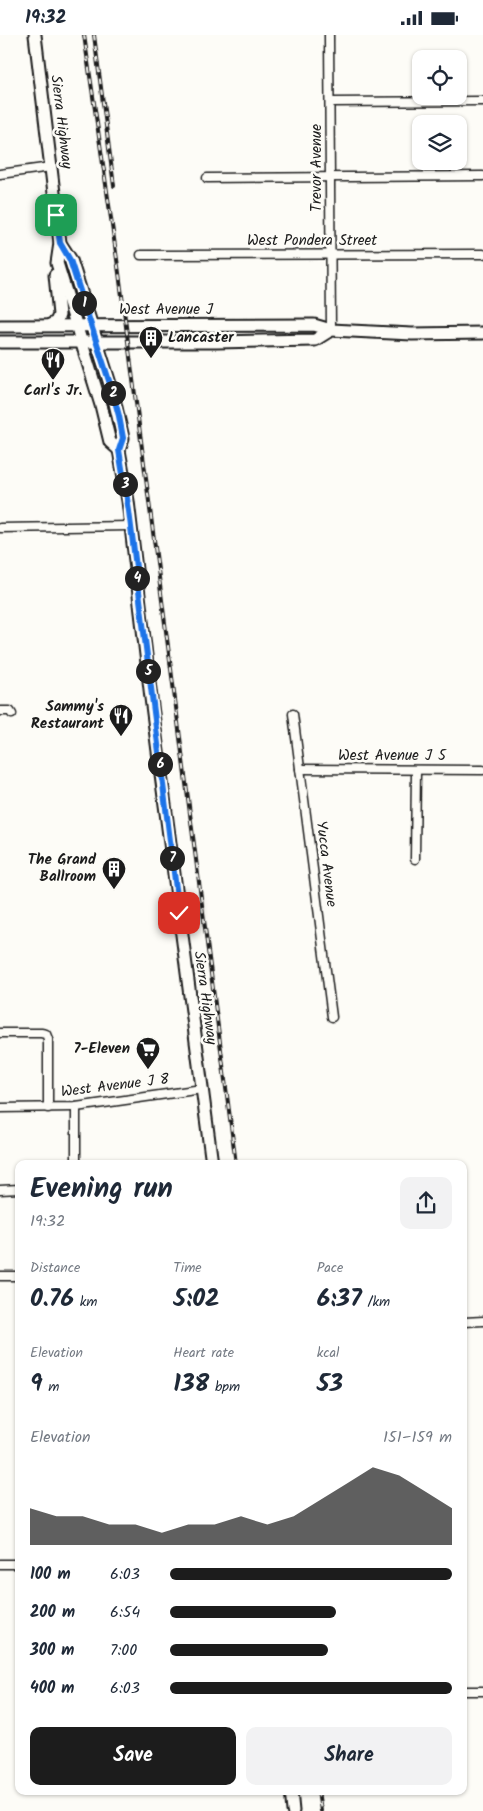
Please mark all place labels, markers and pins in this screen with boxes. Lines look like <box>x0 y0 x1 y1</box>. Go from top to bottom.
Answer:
pin <box>35 194 77 236</box>
pin: 1 <box>72 291 96 315</box>
building icon: Lancaster <box>138 325 164 359</box>
place label: Lancaster <box>168 326 234 350</box>
restaurant icon: Carl's Jr. <box>40 347 66 381</box>
place label: Carl's Jr. <box>24 379 82 403</box>
pin: 2 <box>100 381 126 405</box>
pin: 3 <box>112 471 138 497</box>
pin: 4 <box>124 565 150 591</box>
pin: 5 <box>136 659 160 683</box>
place label: Sammy's Restaurant <box>31 695 104 736</box>
restaurant icon: Sammy's Restaurant <box>108 703 134 737</box>
pin: 6 <box>148 751 172 777</box>
pin: 7 <box>160 845 184 871</box>
place label: The Grand Ballroom <box>28 848 97 889</box>
building icon: The Grand Ballroom <box>101 856 127 890</box>
pin <box>158 892 200 934</box>
supermarket icon: 7-Eleven <box>135 1036 161 1070</box>
place label: 7-Eleven <box>73 1037 130 1061</box>

